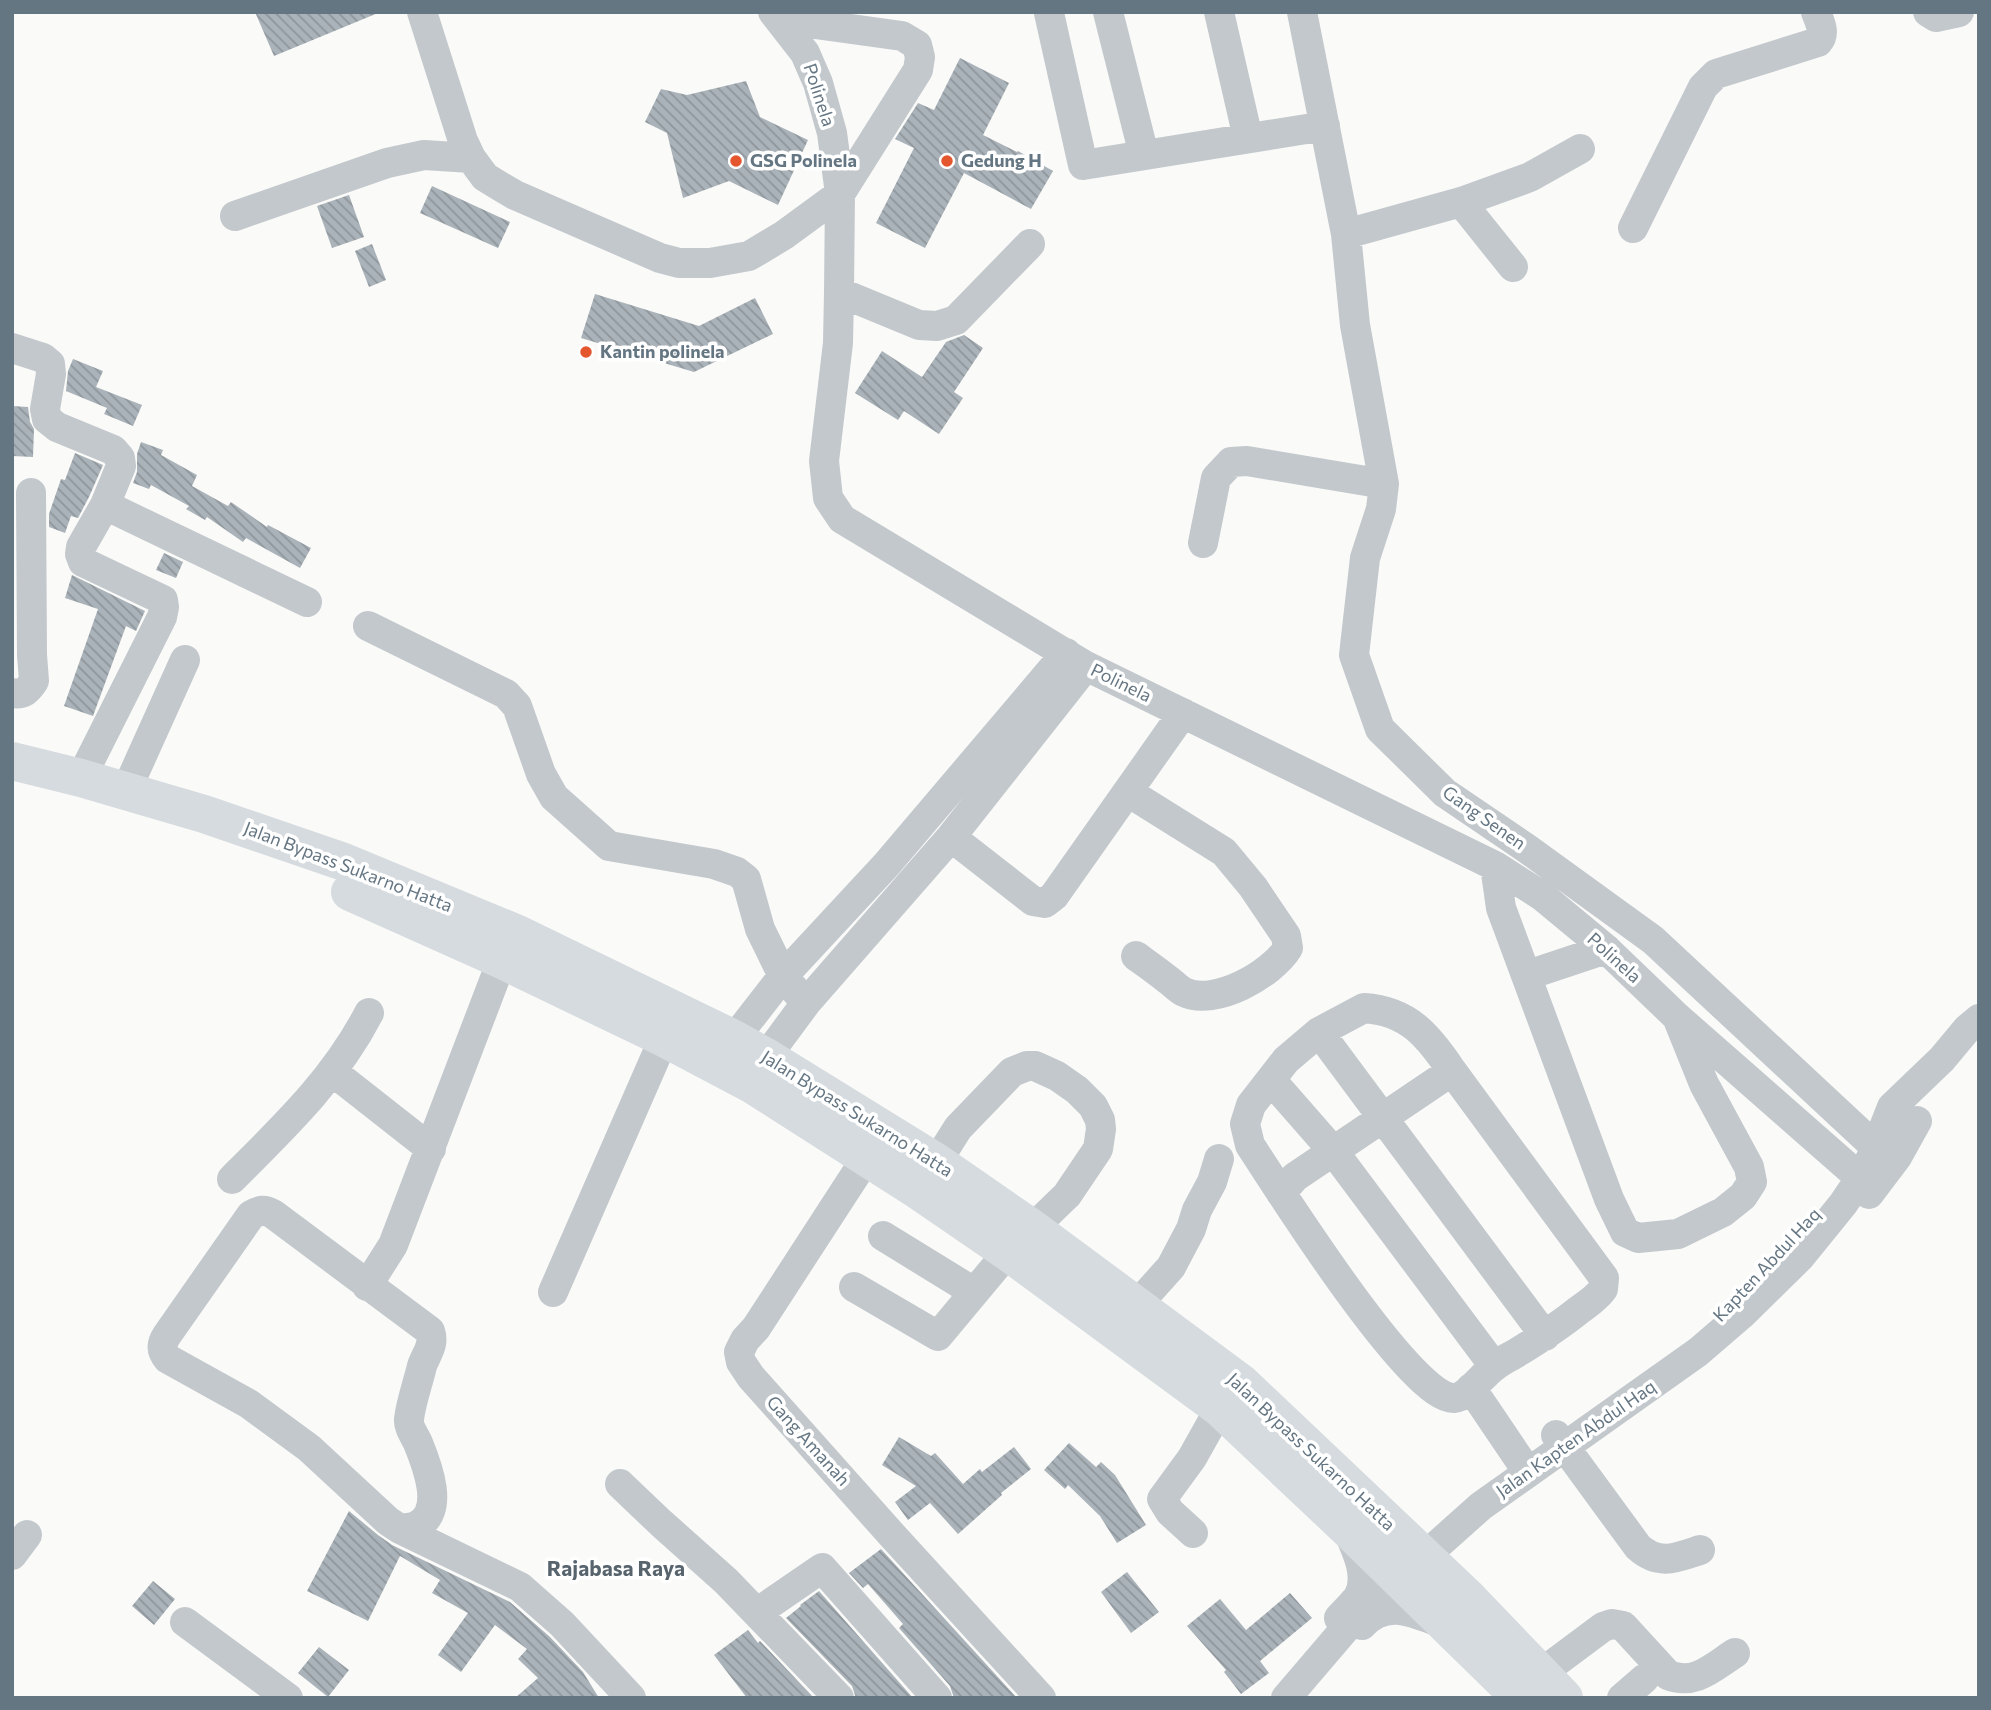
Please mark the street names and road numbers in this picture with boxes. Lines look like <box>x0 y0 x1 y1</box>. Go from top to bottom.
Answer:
street label: Polinela <box>799 61 840 129</box>
street label: Polinela <box>1088 658 1155 706</box>
street label: Gang Senen <box>1439 781 1530 854</box>
street label: Jalan Bypass Sukarno Hatta <box>241 816 456 916</box>
street label: Polinela <box>1583 927 1646 987</box>
street label: Jalan Bypass Sukarno Hatta <box>758 1045 957 1181</box>
street label: Kapten Abdul Haq <box>1708 1203 1825 1326</box>
street label: Jalan Bypass Sukarno Hatta <box>1223 1368 1400 1535</box>
street label: Jalan Kapten Abdul Haq <box>1491 1375 1660 1502</box>
street label: Gang Amanah <box>763 1391 855 1490</box>

